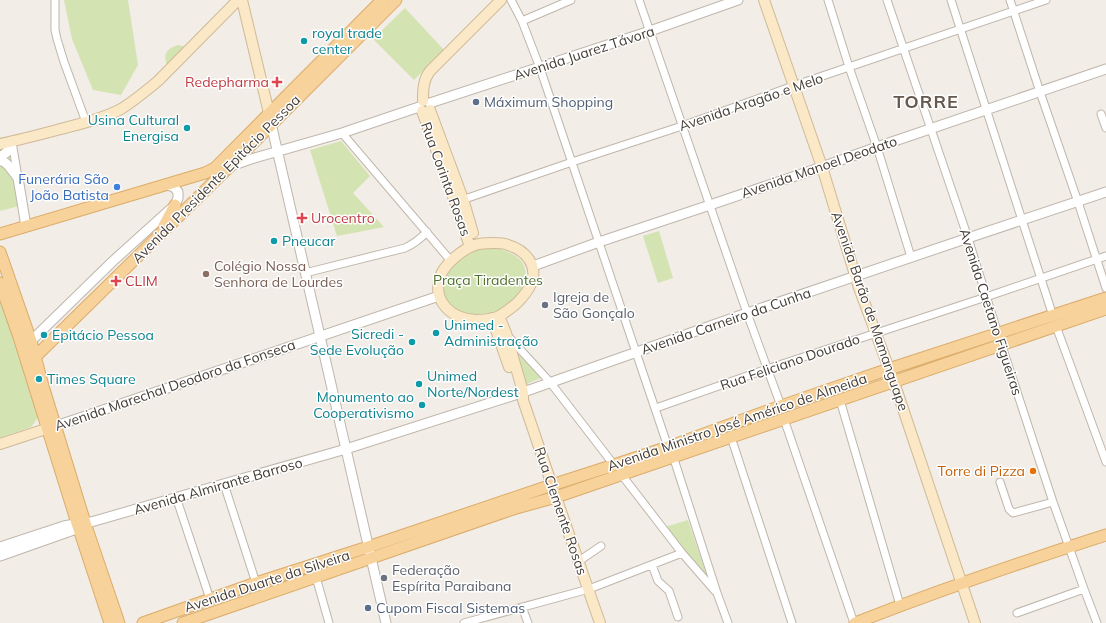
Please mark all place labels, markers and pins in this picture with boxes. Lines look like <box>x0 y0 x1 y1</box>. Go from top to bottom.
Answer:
place label: royal trade center <box>312 24 382 58</box>
marker: royal trade center <box>299 36 309 46</box>
place label: Redepharma <box>185 73 269 91</box>
marker: Redepharma <box>272 77 282 87</box>
place label: Máximum Shopping <box>484 93 613 111</box>
marker: Máximum Shopping <box>471 97 481 107</box>
place label: Usina Cultural Energisa <box>88 111 179 145</box>
marker: Usina Cultural Energisa <box>182 123 192 133</box>
place label: Funerária São João Batista <box>18 170 109 204</box>
marker: Funerária São João Batista <box>112 182 122 192</box>
place label: Urocentro <box>311 209 375 227</box>
marker: Urocentro <box>296 212 308 224</box>
place label: Pneucar <box>282 232 336 250</box>
marker: Pneucar <box>269 236 279 246</box>
place label: Colégio Nossa Senhora de Lourdes <box>214 257 343 291</box>
marker: Colégio Nossa Senhora de Lourdes <box>201 269 211 279</box>
place label: CLIM <box>125 272 158 290</box>
marker: CLIM <box>110 275 122 287</box>
place label: Igreja de São Gonçalo <box>553 288 635 322</box>
marker: Igreja de São Gonçalo <box>540 300 550 310</box>
place label: Unimed - Administração <box>444 316 538 350</box>
place label: Sicredi - Sede Evolução <box>310 325 404 359</box>
place label: Epitácio Pessoa <box>52 326 154 344</box>
marker: Unimed - Administração <box>431 328 441 338</box>
marker: Epitácio Pessoa <box>39 330 49 340</box>
marker: Sicredi - Sede Evolução <box>407 337 417 347</box>
place label: Unimed Norte/Nordest <box>427 367 519 401</box>
place label: Times Square <box>47 370 136 388</box>
marker: Times Square <box>34 374 44 384</box>
marker: Unimed Norte/Nordest <box>414 379 424 389</box>
place label: Monumento ao Cooperativismo <box>313 388 414 422</box>
marker: Monumento ao Cooperativismo <box>417 400 427 410</box>
place label: Torre di Pizza <box>938 462 1025 480</box>
marker: Torre di Pizza <box>1028 466 1038 476</box>
place label: Federação Espírita Paraibana <box>392 561 512 595</box>
marker: Federação Espírita Paraibana <box>379 573 389 583</box>
place label: Cupom Fiscal Sistemas <box>376 599 525 617</box>
marker: Cupom Fiscal Sistemas <box>363 603 373 613</box>

